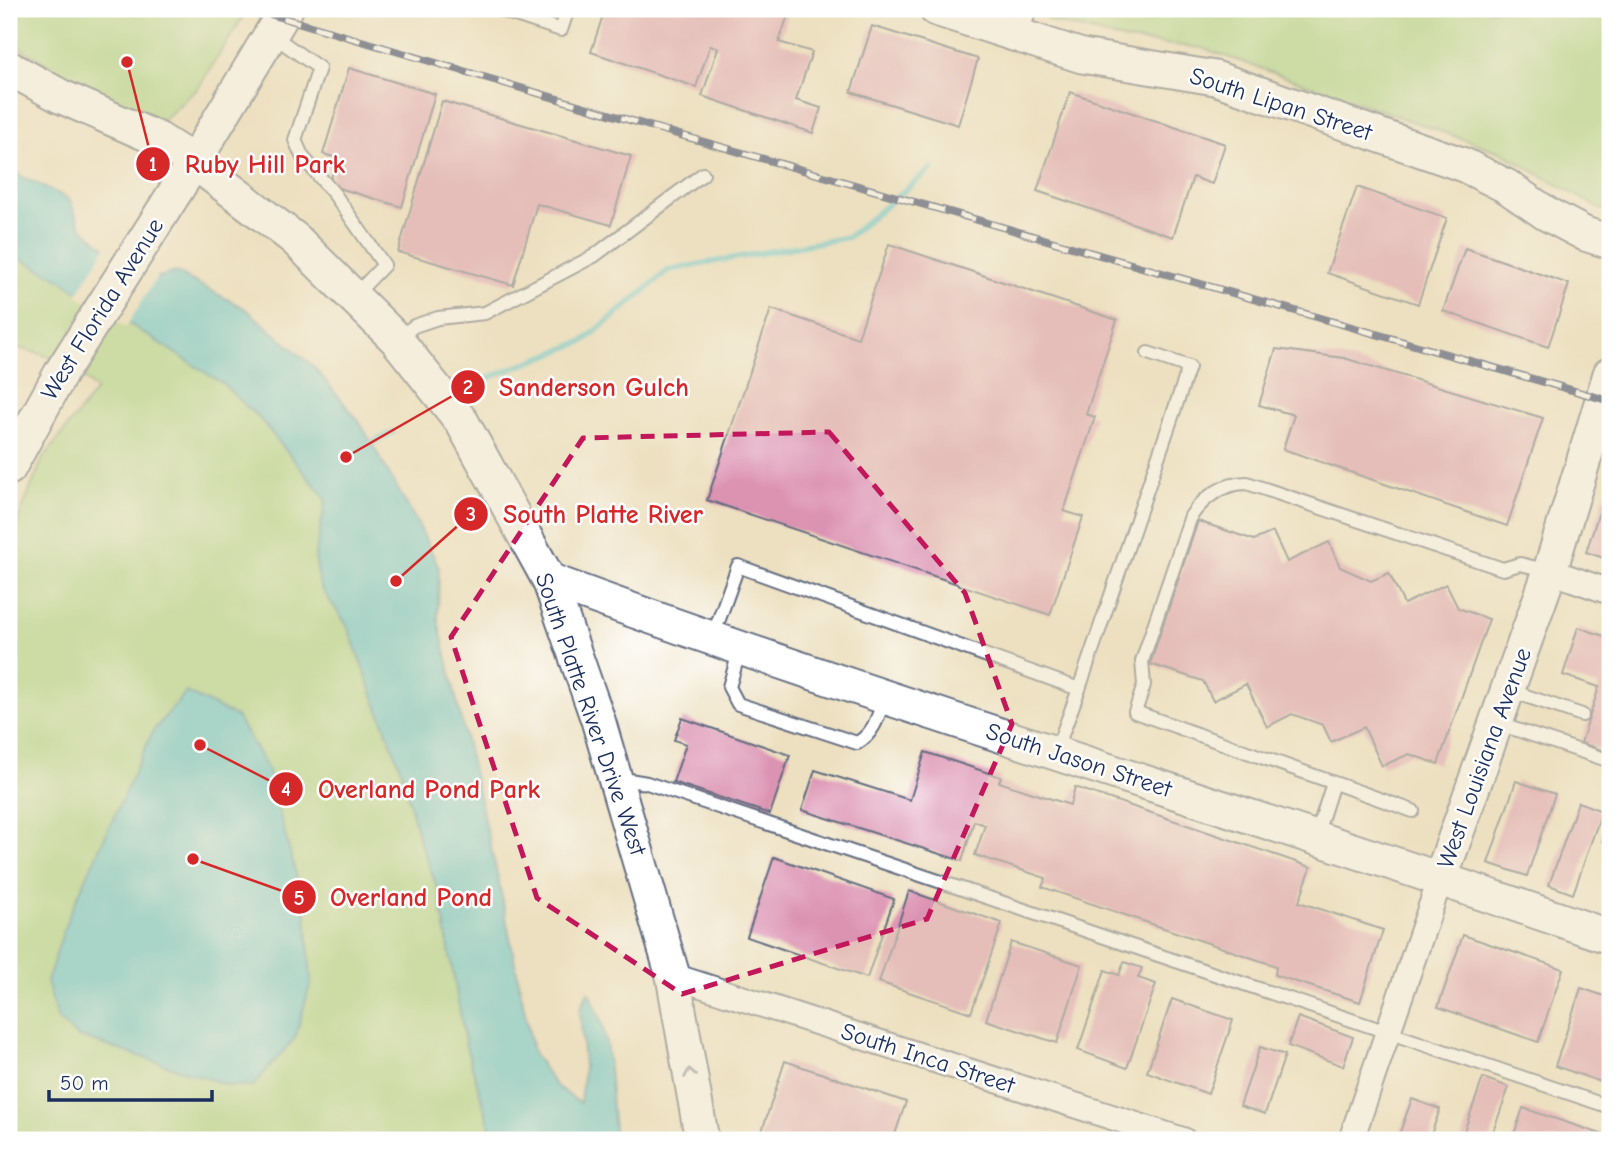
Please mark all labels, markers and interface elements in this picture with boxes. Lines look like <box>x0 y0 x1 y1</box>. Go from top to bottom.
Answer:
street label: South Lipan Street <box>1186 61 1377 147</box>
callout: Ruby Hill Park <box>136 140 359 187</box>
text: Ruby Hill Park <box>185 150 346 180</box>
text: 1 <box>149 152 157 176</box>
street label: West Florida Avenue <box>35 213 169 405</box>
callout: Sanderson Gulch <box>450 363 703 410</box>
text: Sanderson Gulch <box>499 373 689 403</box>
text: 2 <box>463 375 473 399</box>
callout: South Platte River <box>454 491 717 538</box>
text: South Platte River <box>503 500 704 530</box>
text: 3 <box>466 502 476 526</box>
street label: South Platte River Drive West <box>529 569 653 860</box>
street label: West Louisiana Avenue <box>1431 644 1537 872</box>
street label: South Jason Street <box>983 717 1176 804</box>
callout: Overland Pond Park <box>269 765 554 812</box>
text: Overland Pond Park <box>318 775 540 805</box>
text: 4 <box>281 777 291 801</box>
callout: Overland Pond <box>281 874 507 921</box>
text: Overland Pond <box>330 883 492 913</box>
text: 5 <box>293 886 305 910</box>
street label: South Inca Street <box>838 1017 1019 1100</box>
scale bar <box>49 1058 212 1102</box>
one-way arrow <box>683 1067 698 1079</box>
text: 50 m <box>60 1071 109 1095</box>

